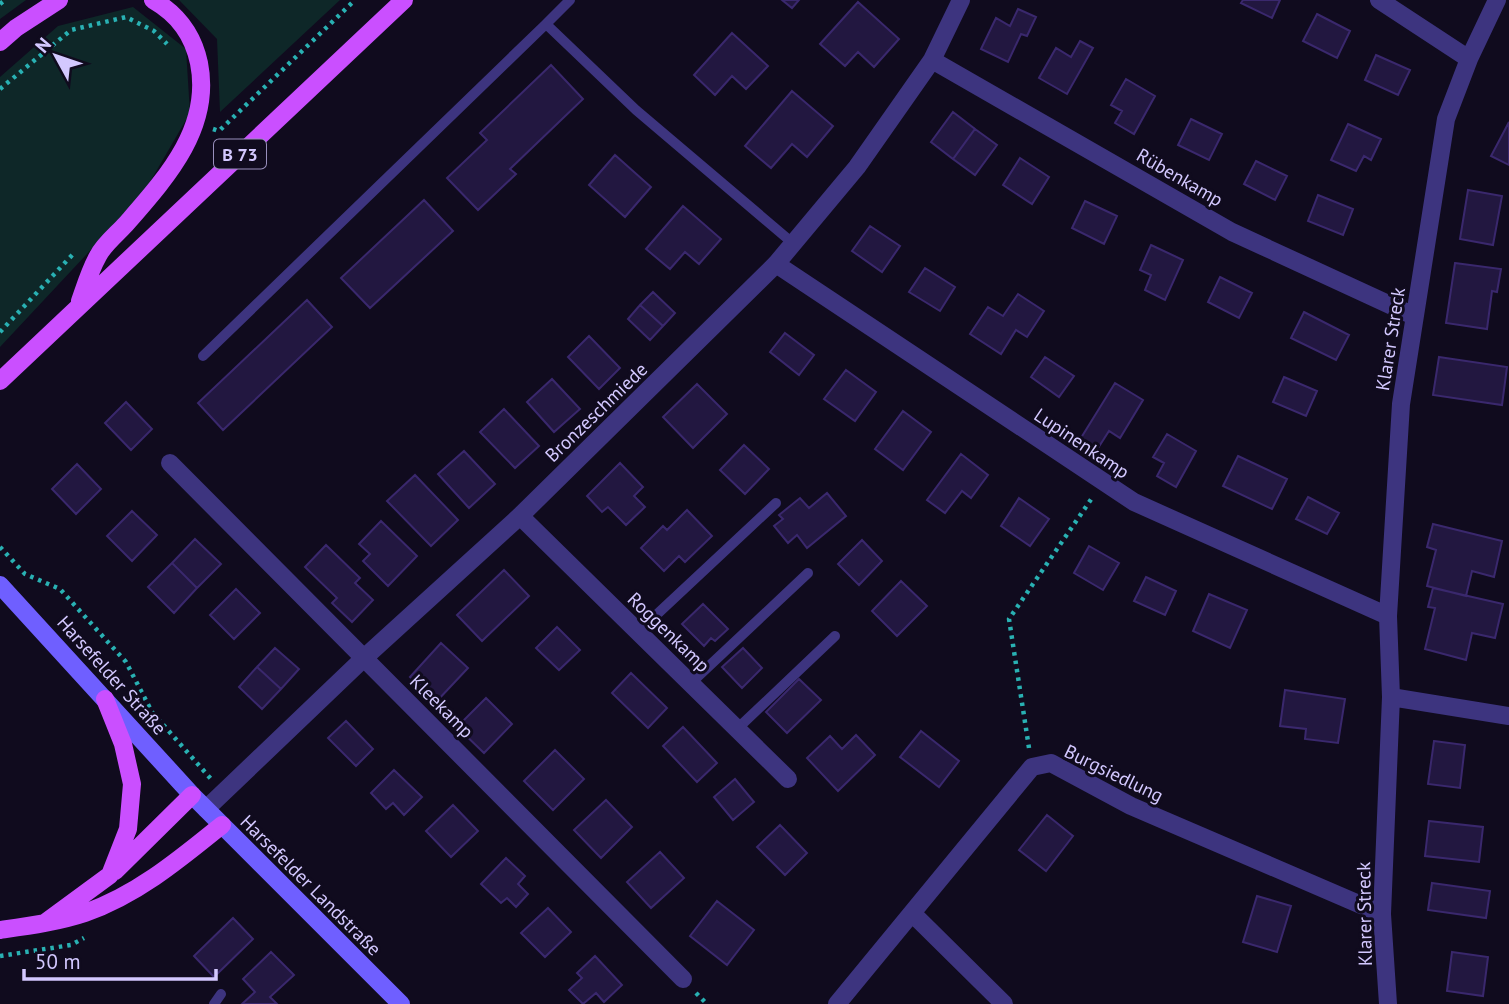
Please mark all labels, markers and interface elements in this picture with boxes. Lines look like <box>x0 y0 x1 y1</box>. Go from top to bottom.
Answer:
north arrow <box>21 21 91 91</box>
text: N <box>30 33 56 58</box>
road number: B 73 <box>214 140 266 168</box>
street label: Rübenkamp <box>1132 143 1228 211</box>
street label: Klarer Streck <box>1370 286 1410 392</box>
street label: Bronzeschmiede <box>540 357 652 467</box>
street label: Lupinenkamp <box>1030 402 1134 484</box>
street label: Roggenkamp <box>623 587 715 677</box>
street label: Harsefelder Straße <box>52 610 172 740</box>
street label: Kleekamp <box>405 669 479 743</box>
street label: Burgsiedlung <box>1060 739 1168 807</box>
street label: Harsefelder Landstraße <box>236 810 386 960</box>
street label: Klarer Streck <box>1351 862 1377 966</box>
scale bar <box>24 937 217 981</box>
text: 50 m <box>35 948 81 975</box>

